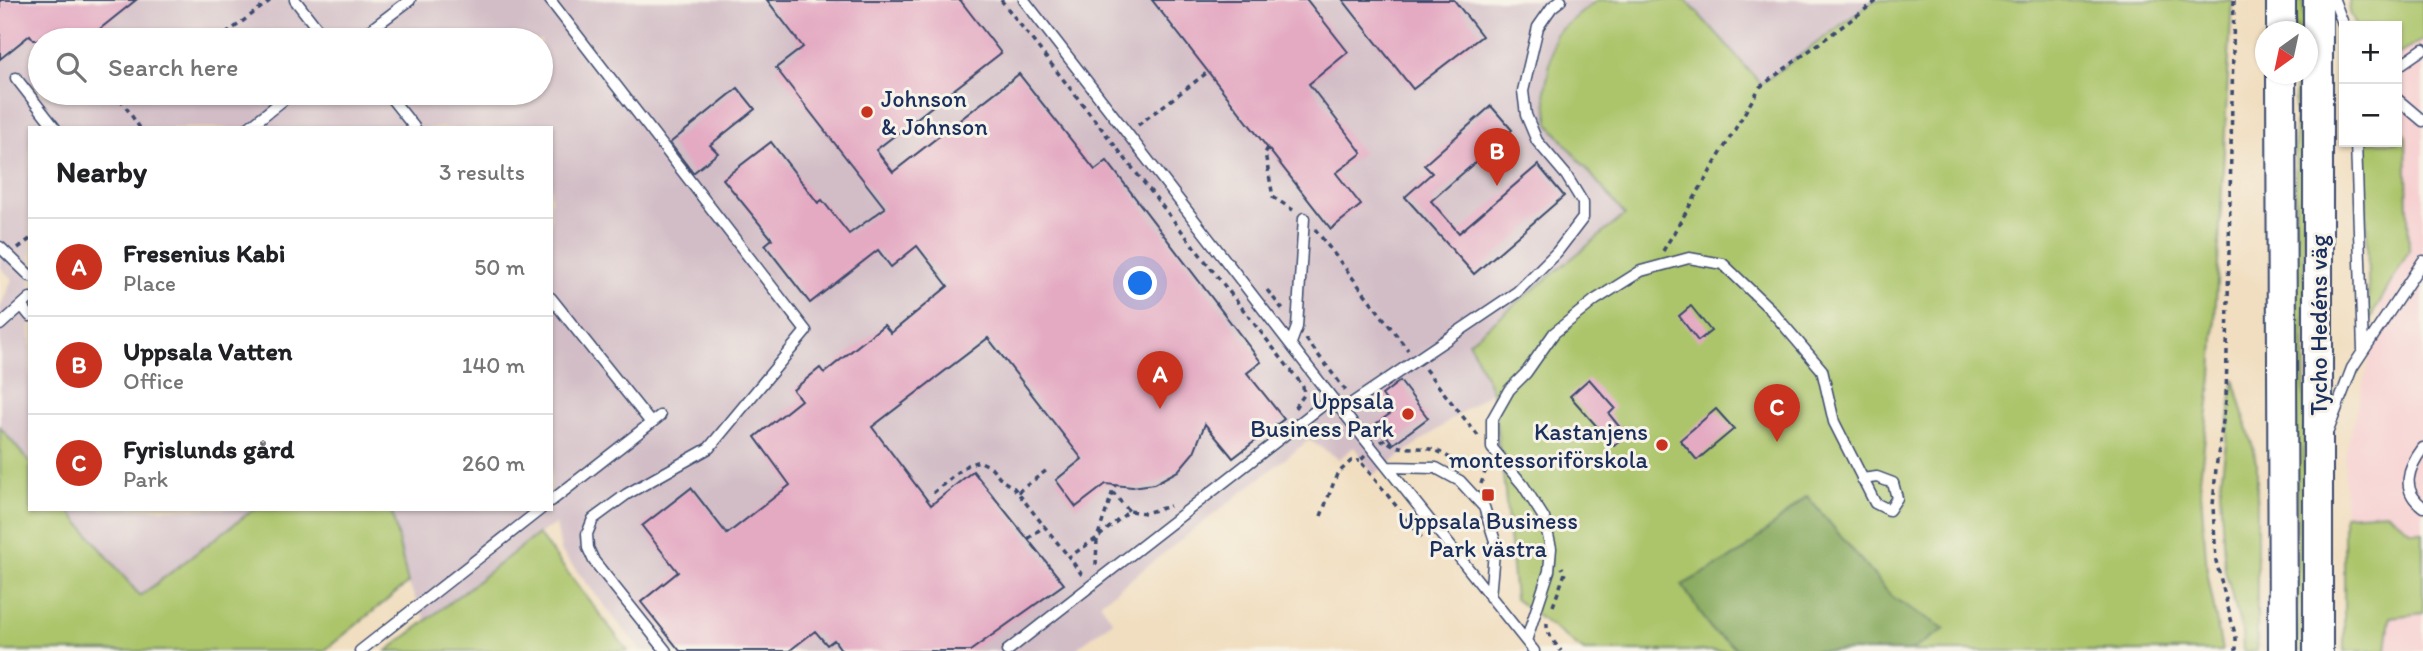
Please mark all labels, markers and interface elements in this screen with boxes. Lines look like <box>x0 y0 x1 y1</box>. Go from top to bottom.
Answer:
north arrow <box>2255 21 2318 84</box>
map controls <box>2339 21 2402 147</box>
button: + <box>2339 21 2402 84</box>
search box <box>28 28 553 105</box>
icon: search <box>52 48 90 86</box>
text: Search here <box>108 51 238 83</box>
place label: Johnson & Johnson <box>881 84 988 141</box>
button: − <box>2339 84 2402 147</box>
marker: Johnson & Johnson <box>859 104 875 120</box>
pin: B <box>1474 128 1520 186</box>
text: Nearby <box>56 153 147 190</box>
text: 3 results <box>439 158 525 186</box>
street label: Tycho Hedéns väg <box>2304 234 2333 416</box>
text: Fresenius Kabi <box>123 237 285 269</box>
text: A <box>72 253 86 281</box>
text: 50 m <box>474 253 525 281</box>
your location <box>1123 266 1157 300</box>
text: Place <box>123 269 176 297</box>
text: Uppsala Vatten <box>123 335 292 367</box>
text: B <box>72 351 86 379</box>
text: 140 m <box>462 351 525 379</box>
pin: A <box>1137 351 1183 409</box>
text: Office <box>123 367 184 395</box>
pin: C <box>1754 384 1800 442</box>
place label: Uppsala Business Park <box>1250 386 1395 443</box>
marker: Uppsala Business Park <box>1400 406 1416 422</box>
place label: Kastanjens montessoriförskola <box>1449 417 1649 474</box>
text: Fyrislunds gård <box>123 433 294 465</box>
marker: Kastanjens montessoriförskola <box>1654 437 1670 453</box>
text: C <box>72 449 86 477</box>
text: 260 m <box>462 449 525 477</box>
text: Park <box>123 465 168 493</box>
marker: Uppsala Business Park västra <box>1480 487 1496 503</box>
place label: Uppsala Business Park västra <box>1398 506 1578 563</box>

